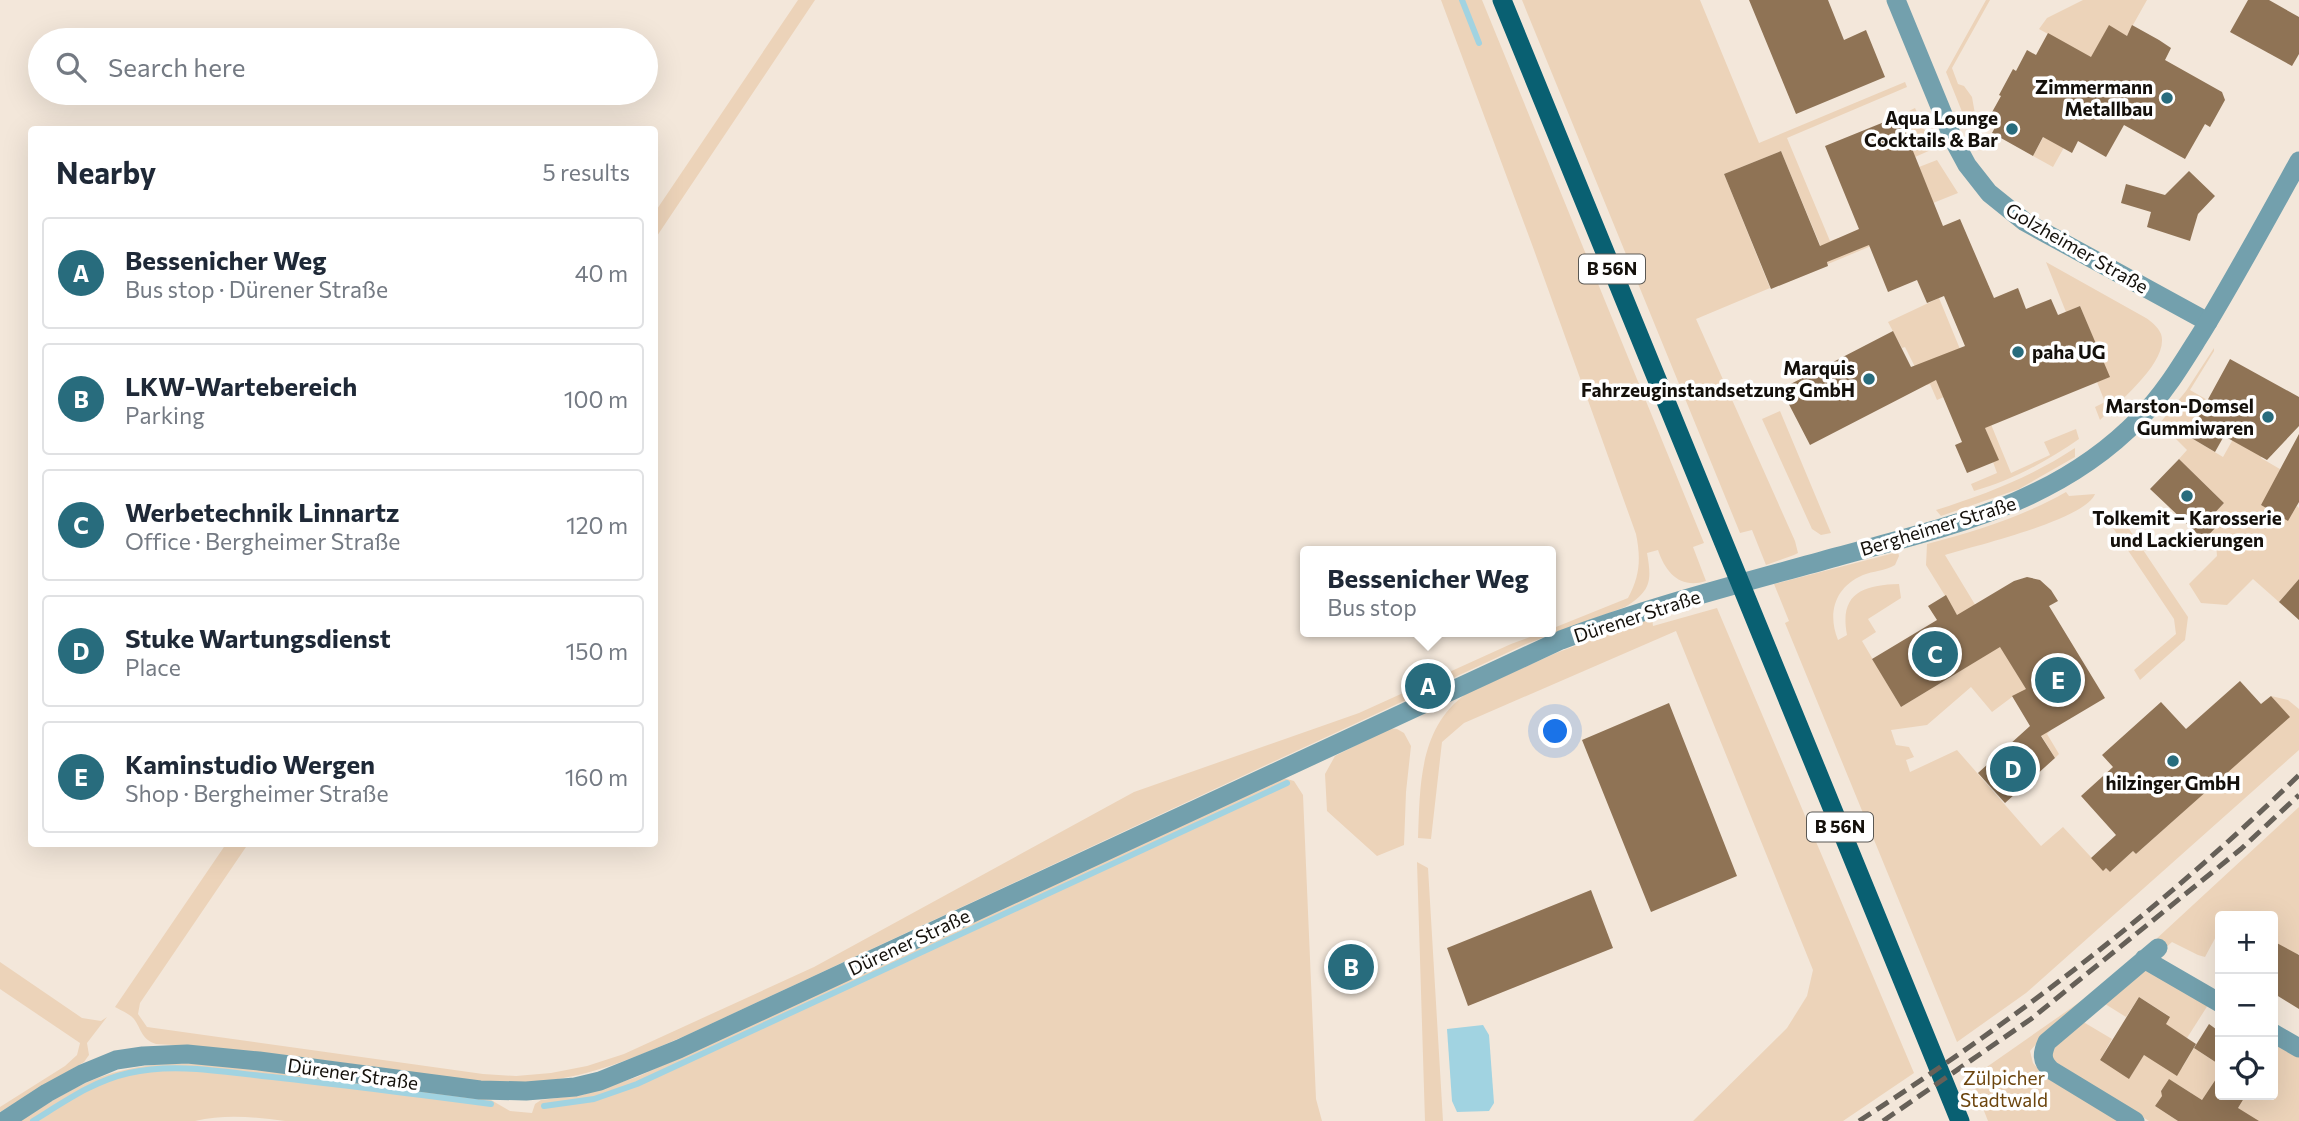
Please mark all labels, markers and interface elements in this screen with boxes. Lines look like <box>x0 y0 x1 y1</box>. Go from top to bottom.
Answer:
search box <box>28 28 658 105</box>
icon: search <box>52 48 90 86</box>
text: Search here <box>108 51 246 82</box>
place label: Zimmermann Metallbau <box>2035 75 2153 120</box>
marker: Zimmermann Metallbau <box>2159 90 2175 106</box>
place label: Aqua Lounge Cocktails & Bar <box>1864 106 1998 151</box>
marker: Aqua Lounge Cocktails & Bar <box>2004 121 2020 137</box>
text: Nearby <box>56 153 156 190</box>
text: 5 results <box>542 158 630 186</box>
street label: Golzheimer Straße <box>2002 197 2153 298</box>
text: Bessenicher Weg <box>125 244 326 275</box>
road number: B 56N <box>1579 255 1645 284</box>
text: A <box>73 259 89 287</box>
text: 40 m <box>575 259 628 287</box>
text: Bus stop · Dürener Straße <box>125 275 388 303</box>
place label: paha UG <box>2032 340 2106 363</box>
marker: paha UG <box>2010 344 2026 360</box>
place label: Marquis Fahrzeuginstandsetzung GmbH <box>1581 356 1855 401</box>
text: LKW-Wartebereich <box>125 370 357 401</box>
marker: Marquis Fahrzeuginstandsetzung GmbH <box>1861 371 1877 387</box>
text: B <box>73 385 89 413</box>
text: 100 m <box>564 385 628 413</box>
place label: Marston-Domsel Gummiwaren <box>2105 394 2254 439</box>
text: Parking <box>125 401 205 429</box>
marker: Marston-Domsel Gummiwaren <box>2260 409 2276 425</box>
marker: Tolkemit – Karosserie und Lackierungen <box>2179 488 2195 504</box>
street label: Bergheimer Straße <box>1857 491 2018 560</box>
text: Werbetechnik Linnartz <box>125 496 399 527</box>
place label: Tolkemit – Karosserie und Lackierungen <box>2092 506 2282 551</box>
text: C <box>73 511 89 539</box>
text: 120 m <box>566 511 628 539</box>
text: Office · Bergheimer Straße <box>125 527 401 555</box>
popup <box>1300 546 1556 637</box>
text: Bessenicher Weg <box>1327 562 1529 593</box>
street label: Dürener Straße <box>1571 584 1703 647</box>
text: Bus stop <box>1327 593 1417 621</box>
text: Stuke Wartungsdienst <box>125 622 391 653</box>
pin: C <box>1912 628 1958 680</box>
text: D <box>73 637 89 665</box>
text: 150 m <box>565 637 628 665</box>
text: Place <box>125 653 181 681</box>
pin: E <box>2035 654 2081 706</box>
pin: A <box>1405 660 1451 712</box>
your location <box>1538 714 1572 748</box>
pin: D <box>1990 743 2036 795</box>
text: Kaminstudio Wergen <box>125 748 375 779</box>
marker: hilzinger GmbH <box>2165 753 2181 769</box>
text: E <box>74 763 88 791</box>
text: 160 m <box>565 763 628 791</box>
place label: hilzinger GmbH <box>2105 771 2241 794</box>
text: Shop · Bergheimer Straße <box>125 779 389 807</box>
road number: B 56N <box>1807 812 1873 842</box>
street label: Dürener Straße <box>844 903 973 980</box>
map controls <box>2215 911 2278 1100</box>
button: + <box>2215 911 2278 974</box>
pin: B <box>1328 941 1374 993</box>
button: − <box>2215 974 2278 1037</box>
button: locate <box>2215 1037 2278 1100</box>
street label: Dürener Straße <box>286 1053 420 1094</box>
park label: Zülpicher Stadtwald <box>1960 1066 2048 1111</box>

